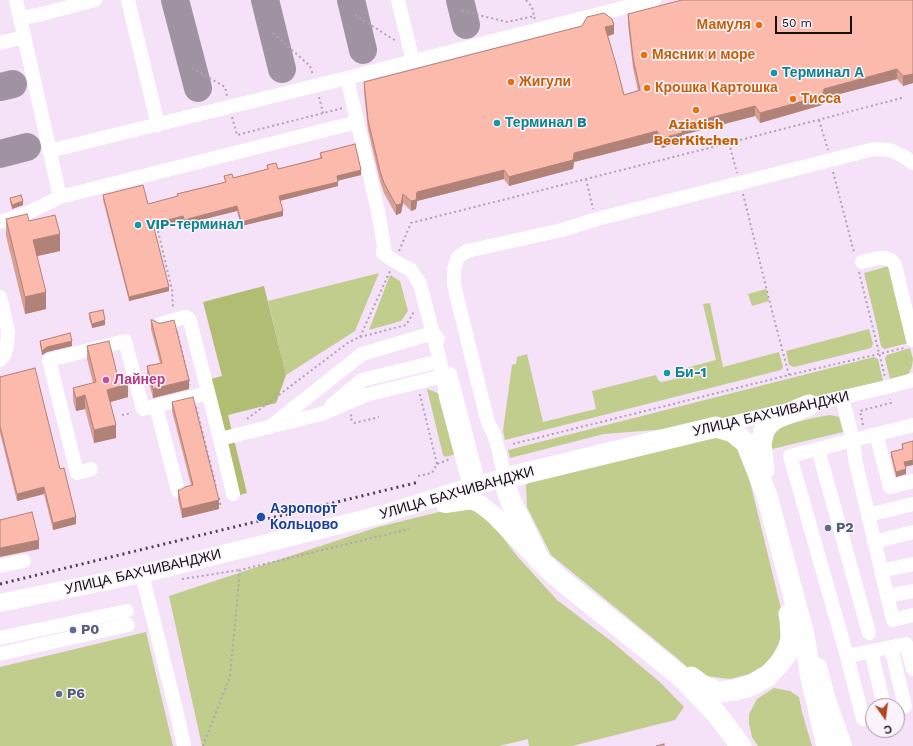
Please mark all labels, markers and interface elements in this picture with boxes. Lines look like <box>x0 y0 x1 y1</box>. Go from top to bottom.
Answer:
scale bar <box>777 8 854 34</box>
text: 50 m <box>782 16 812 30</box>
place label: Мамуля <box>697 17 751 33</box>
marker: Мамуля <box>754 20 764 30</box>
place label: Мясник и море <box>652 47 755 63</box>
marker: Мясник и море <box>639 50 649 60</box>
place label: Терминал А <box>782 65 864 81</box>
marker: Терминал А <box>769 68 779 78</box>
place label: Жигули <box>519 74 571 90</box>
marker: Жигули <box>506 77 516 87</box>
place label: Крошка Картошка <box>655 80 778 96</box>
marker: Крошка Картошка <box>642 83 652 93</box>
place label: Тисса <box>801 91 841 107</box>
marker: Тисса <box>788 94 798 104</box>
marker: Aziatish BeerKitchen <box>691 105 701 115</box>
place label: Терминал B <box>505 115 587 131</box>
place label: Aziatish BeerKitchen <box>653 117 739 150</box>
marker: Терминал B <box>492 118 502 128</box>
place label: VIP-терминал <box>146 217 244 233</box>
marker: VIP-терминал <box>133 220 143 230</box>
place label: Би-1 <box>675 365 707 381</box>
marker: Би-1 <box>662 368 672 378</box>
place label: Лайнер <box>114 372 165 388</box>
marker: Лайнер <box>101 375 111 385</box>
street label: УЛИЦА БАХЧИВАНДЖИ <box>691 388 851 440</box>
street label: УЛИЦА БАХЧИВАНДЖИ <box>378 463 536 523</box>
place label: Аэропорт Кольцово <box>270 501 338 534</box>
marker: Аэропорт Кольцово <box>255 511 267 523</box>
place label: P2 <box>836 520 854 536</box>
marker: P2 <box>823 523 833 533</box>
street label: УЛИЦА БАХЧИВАНДЖИ <box>63 546 223 598</box>
place label: P0 <box>81 622 99 638</box>
marker: P0 <box>68 625 78 635</box>
place label: P6 <box>67 686 85 702</box>
marker: P6 <box>54 689 64 699</box>
north arrow <box>865 698 905 738</box>
text: С <box>882 722 893 736</box>

